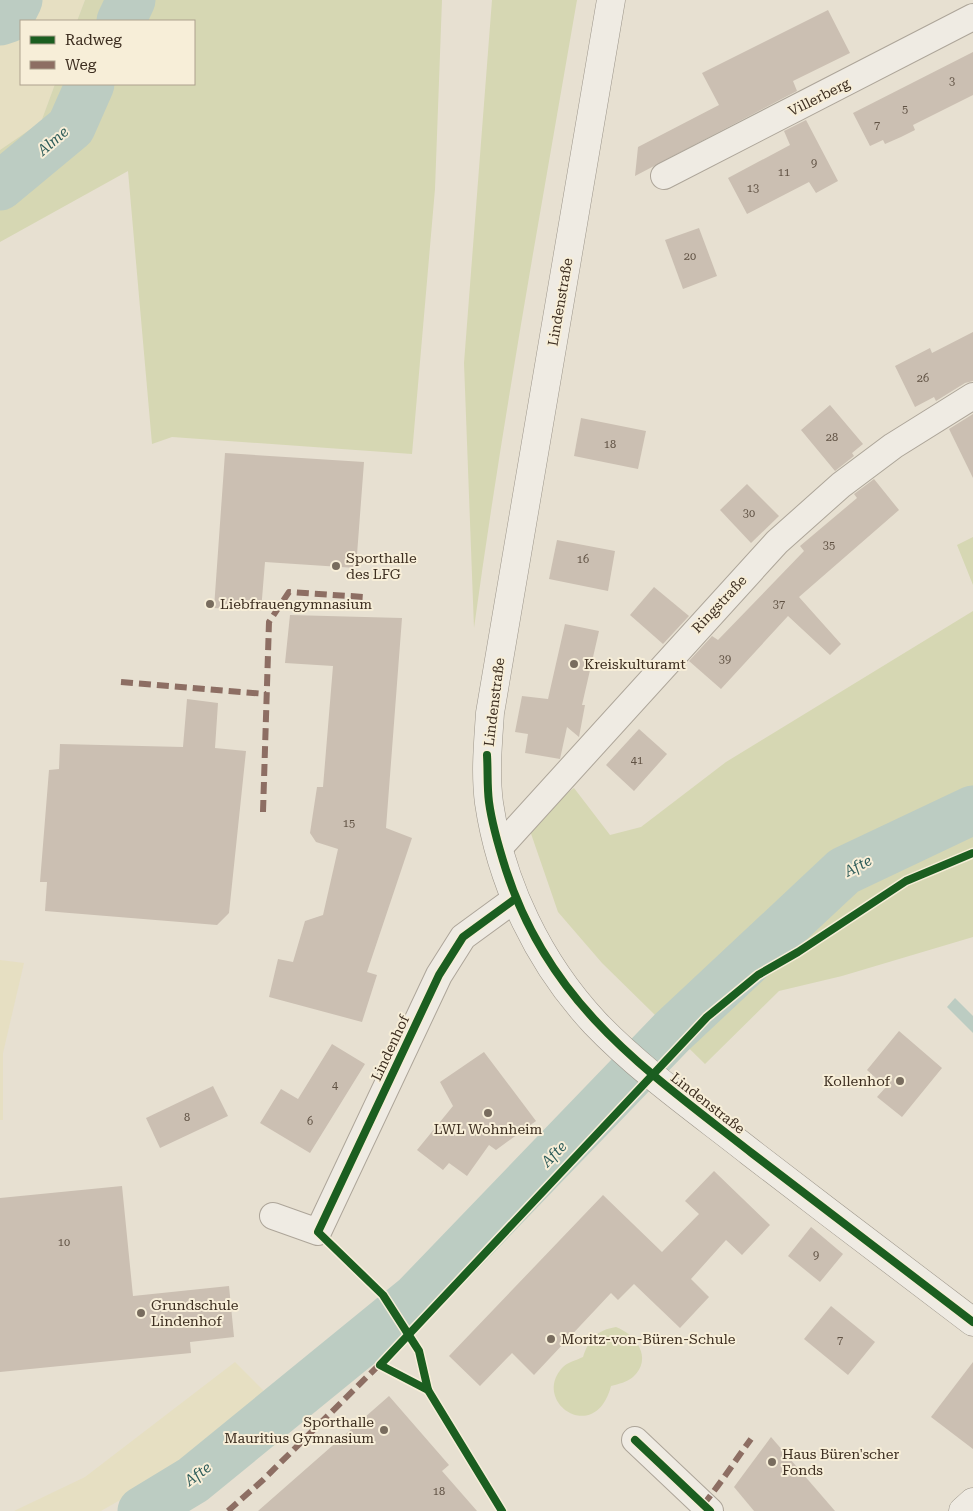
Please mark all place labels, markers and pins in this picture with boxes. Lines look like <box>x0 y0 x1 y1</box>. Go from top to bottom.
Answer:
place label: Sporthalle des LFG <box>346 550 417 582</box>
marker: Sporthalle des LFG <box>330 560 342 572</box>
place label: Liebfrauengymnasium <box>220 596 372 612</box>
marker: Liebfrauengymnasium <box>204 598 216 610</box>
place label: Kreiskulturamt <box>584 656 686 672</box>
marker: Kreiskulturamt <box>568 658 580 670</box>
place label: Kollenhof <box>823 1073 891 1089</box>
marker: Kollenhof <box>894 1075 906 1087</box>
marker: LWL Wohnheim <box>482 1107 494 1119</box>
place label: LWL Wohnheim <box>434 1121 543 1137</box>
place label: Grundschule Lindenhof <box>151 1297 239 1329</box>
marker: Grundschule Lindenhof <box>135 1307 147 1319</box>
place label: Moritz-von-Büren-Schule <box>561 1331 736 1347</box>
marker: Moritz-von-Büren-Schule <box>545 1333 557 1345</box>
place label: Sporthalle Mauritius Gymnasium <box>224 1414 374 1446</box>
marker: Sporthalle Mauritius Gymnasium <box>378 1424 390 1436</box>
place label: Haus Büren'scher Fonds <box>782 1446 900 1478</box>
marker: Haus Büren'scher Fonds <box>766 1456 778 1468</box>

